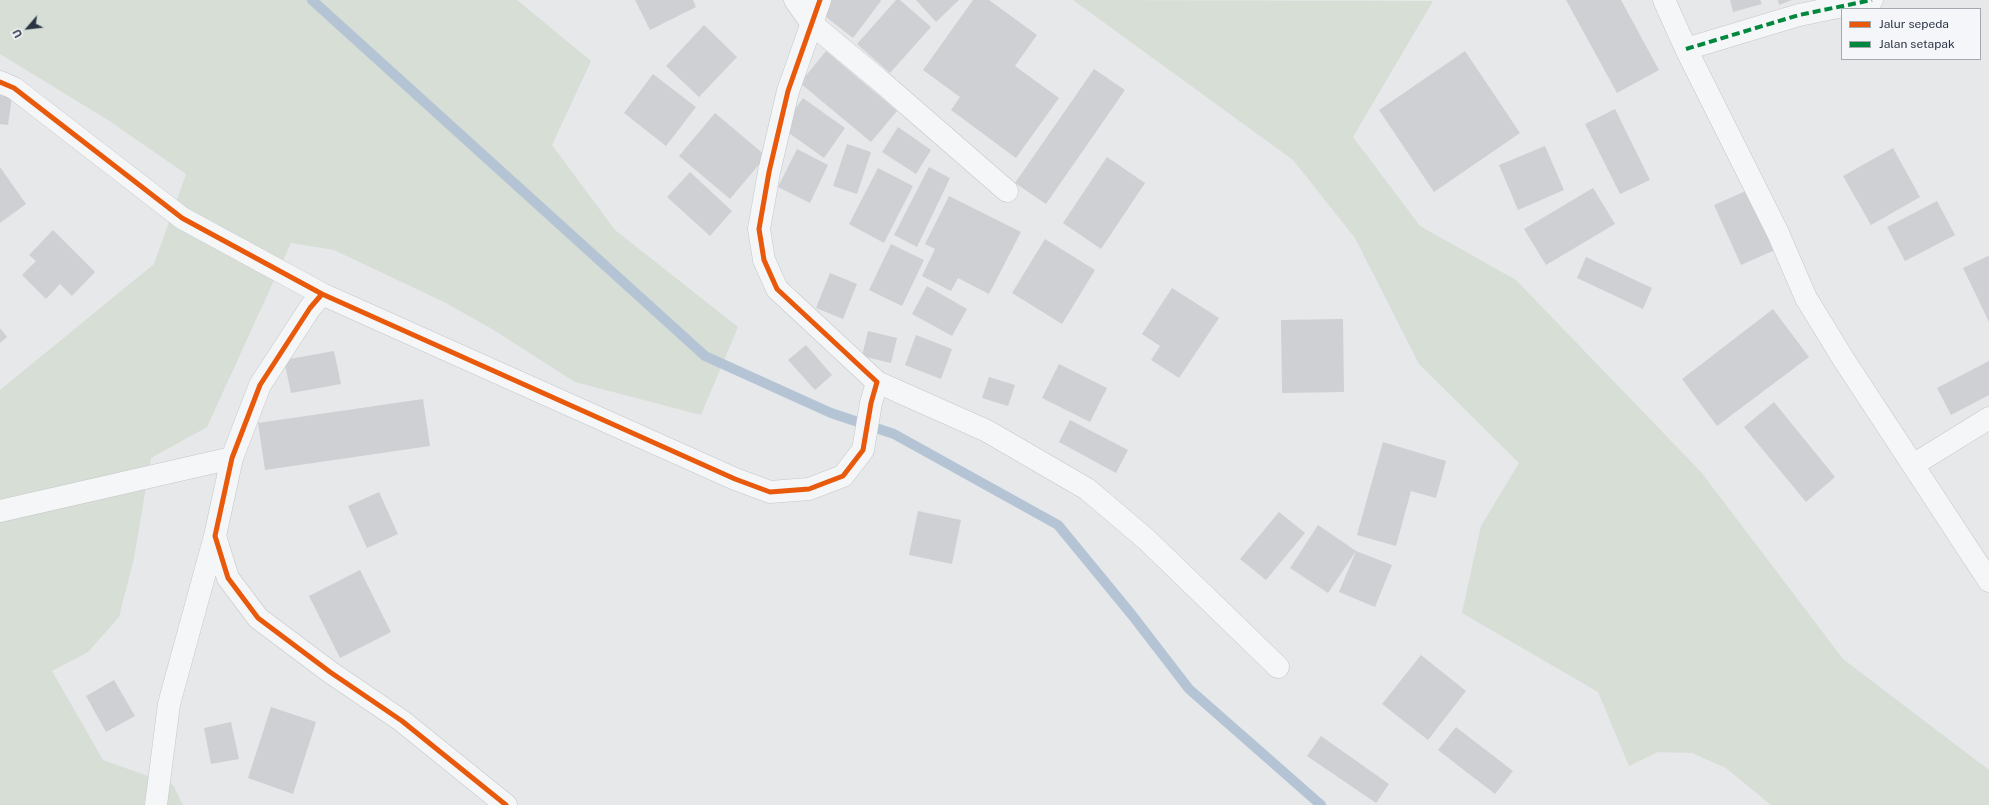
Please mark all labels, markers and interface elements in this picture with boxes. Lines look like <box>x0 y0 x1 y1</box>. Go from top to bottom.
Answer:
north arrow <box>8 8 48 48</box>
legend <box>1841 8 1981 60</box>
text: Jalur sepeda <box>1879 17 1949 31</box>
text: U <box>10 27 25 40</box>
text: Jalan setapak <box>1879 37 1955 51</box>

